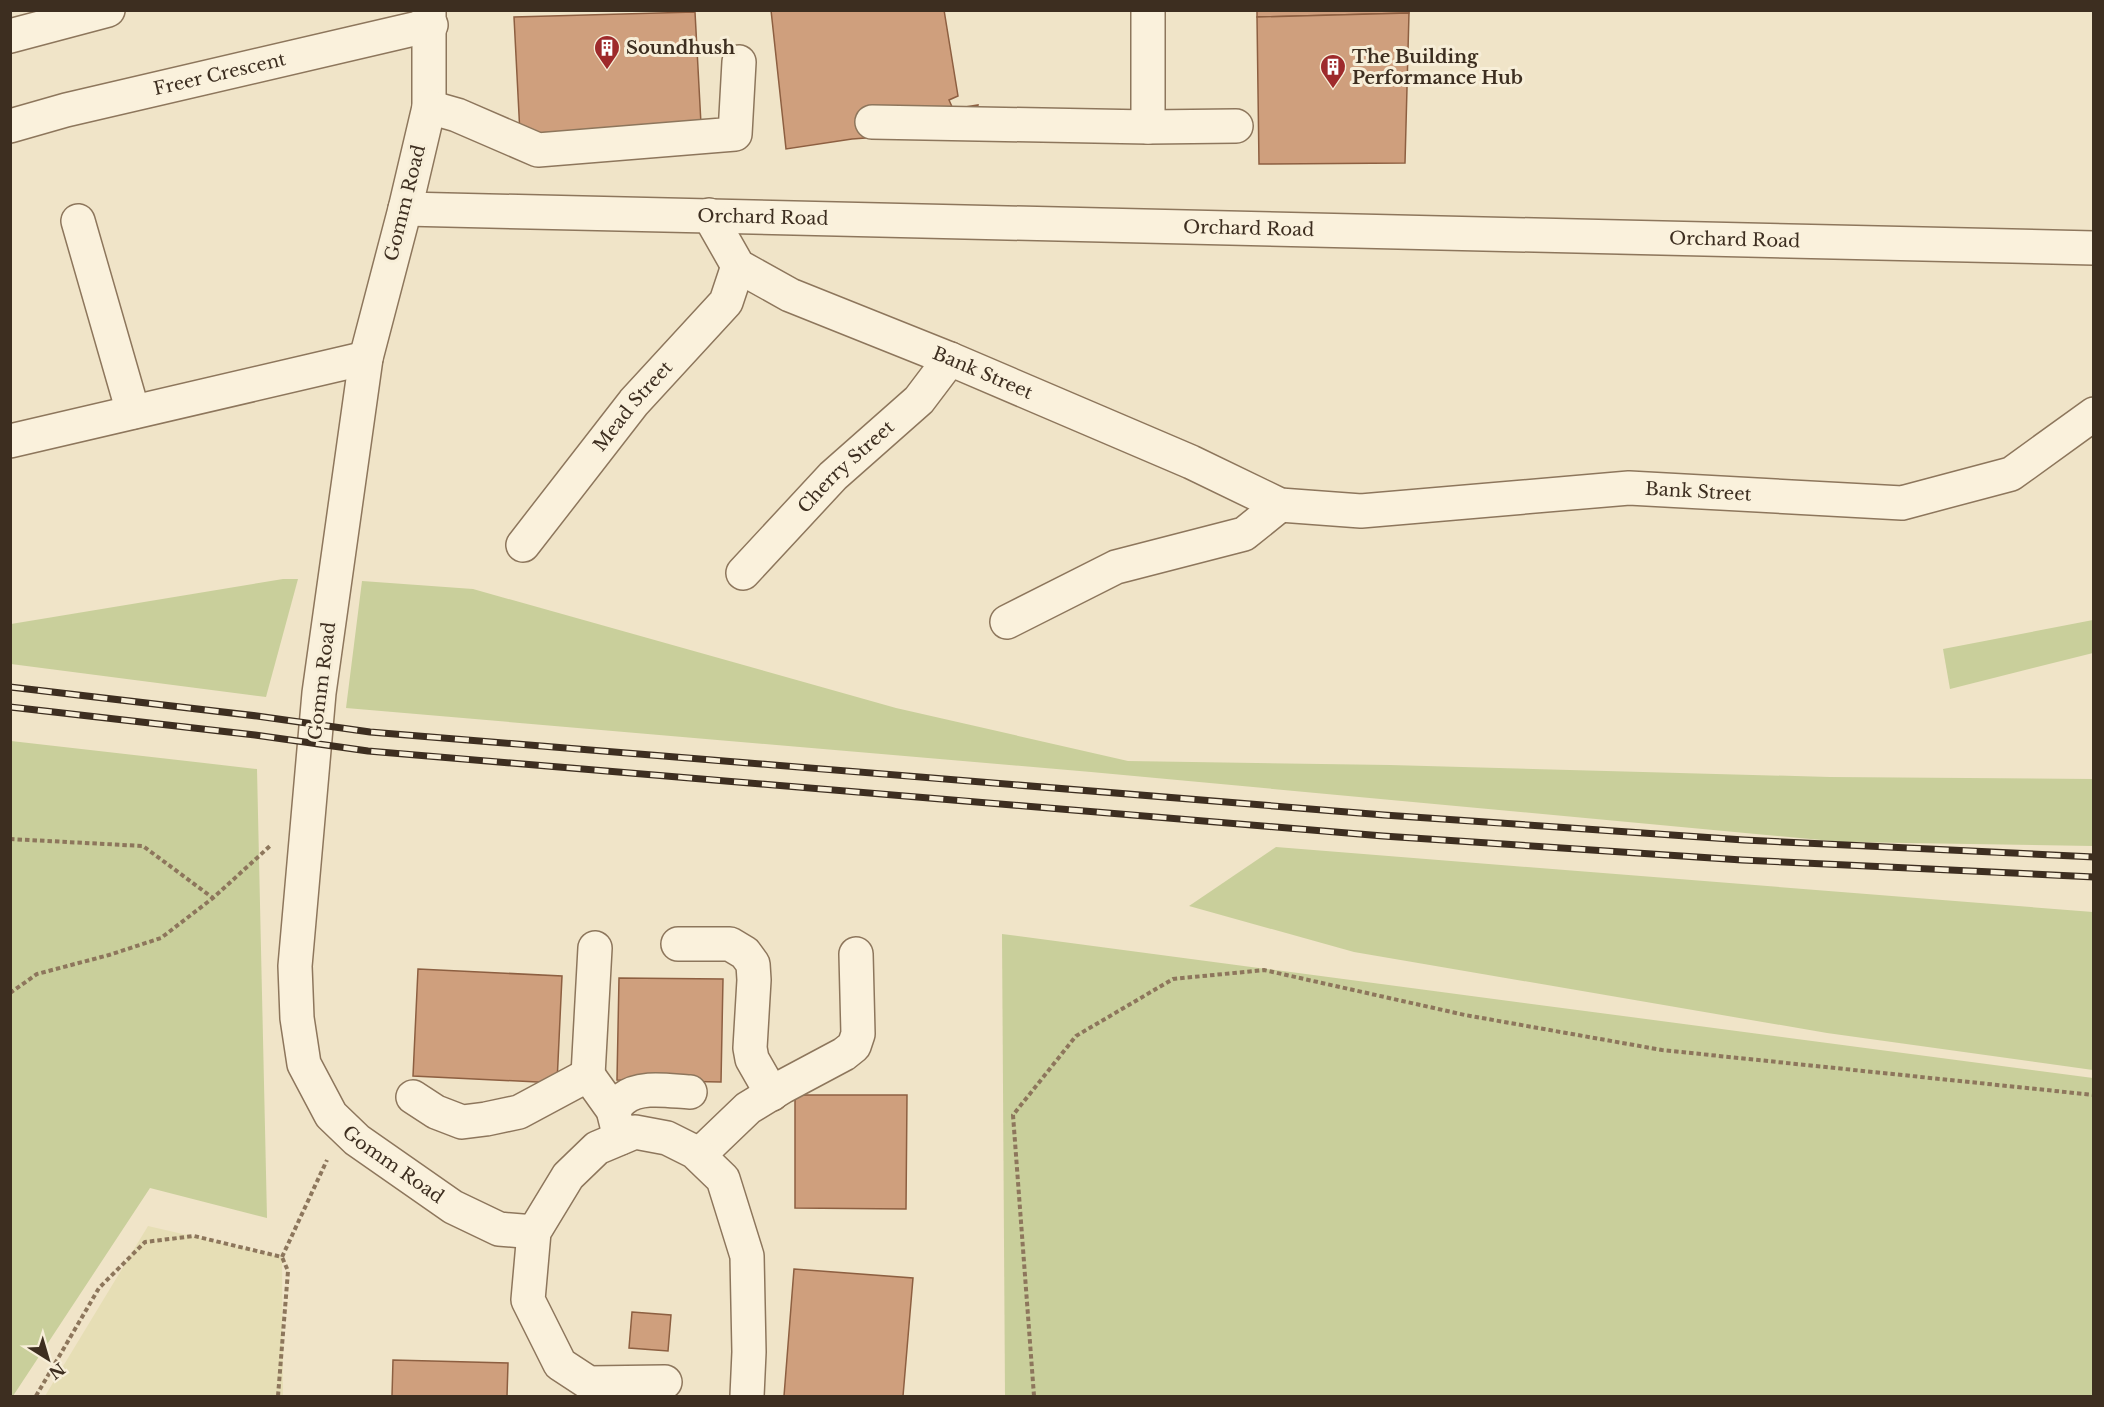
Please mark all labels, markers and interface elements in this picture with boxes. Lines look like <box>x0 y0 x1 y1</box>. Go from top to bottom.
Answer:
building icon: Soundhush <box>592 33 622 71</box>
place label: Soundhush <box>626 37 735 59</box>
place label: The Building Performance Hub <box>1352 46 1523 89</box>
street label: Freer Crescent <box>152 48 288 100</box>
building icon: The Building Performance Hub <box>1318 52 1348 90</box>
street label: Gomm Road <box>380 143 430 263</box>
street label: Orchard Road <box>697 205 829 230</box>
street label: Orchard Road <box>1183 216 1315 241</box>
street label: Orchard Road <box>1669 227 1800 252</box>
street label: Bank Street <box>929 342 1036 404</box>
street label: Mead Street <box>589 357 677 456</box>
street label: Cherry Street <box>793 416 899 518</box>
street label: Bank Street <box>1644 478 1752 506</box>
street label: Gomm Road <box>304 621 340 741</box>
street label: Gomm Road <box>338 1121 448 1208</box>
north arrow <box>18 1329 78 1389</box>
text: N <box>45 1358 69 1383</box>

